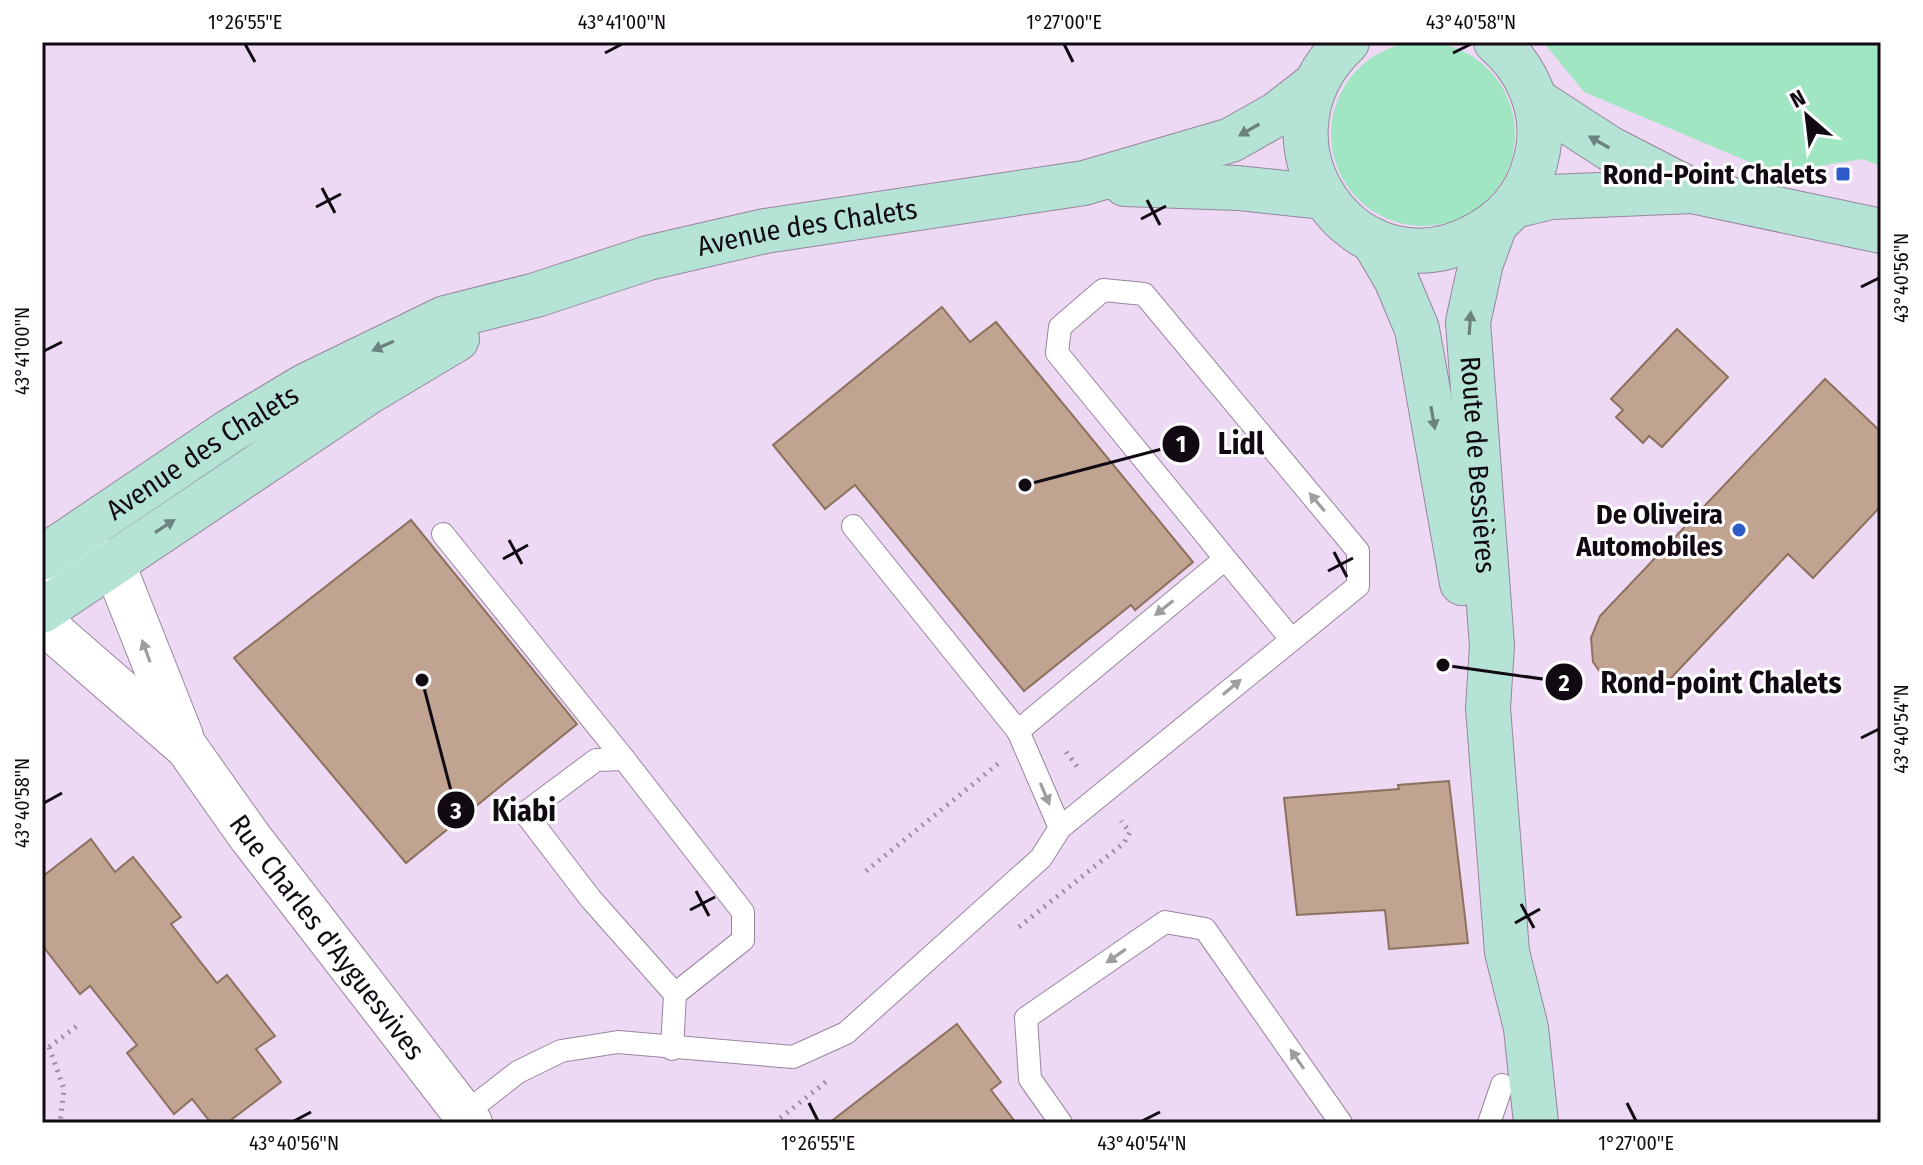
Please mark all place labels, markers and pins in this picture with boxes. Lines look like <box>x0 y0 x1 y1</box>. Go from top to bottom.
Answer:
place label: Rond-Point Chalets <box>1603 158 1827 191</box>
marker: Rond-Point Chalets <box>1834 165 1852 183</box>
callout: Lidl <box>1161 417 1280 471</box>
place label: De Oliveira Automobiles <box>1575 498 1723 563</box>
marker: De Oliveira Automobiles <box>1730 521 1748 539</box>
callout: Rond-point Chalets <box>1544 655 1857 709</box>
callout: Kiabi <box>436 783 572 837</box>

